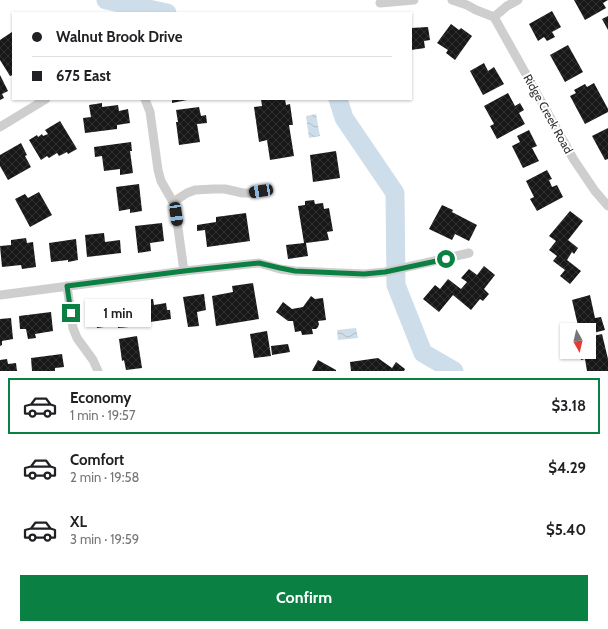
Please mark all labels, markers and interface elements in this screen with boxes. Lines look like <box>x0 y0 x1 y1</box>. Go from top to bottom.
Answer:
text: Walnut Brook Drive <box>56 28 182 46</box>
text: 675 East <box>56 67 111 85</box>
street label: Ridge Creek Road <box>520 71 576 156</box>
car <box>248 183 274 199</box>
car <box>168 201 184 227</box>
route start <box>437 250 455 268</box>
callout: 1 min <box>85 299 151 327</box>
route end <box>62 304 80 322</box>
text: 1 min <box>103 305 133 321</box>
north arrow <box>560 323 596 359</box>
map controls <box>560 323 596 359</box>
icon: car <box>22 388 58 424</box>
text: Economy <box>70 389 131 407</box>
text: $3.18 <box>552 397 586 415</box>
text: 1 min · 19:57 <box>70 407 135 423</box>
icon: car <box>22 450 58 486</box>
text: Comfort <box>70 451 124 469</box>
text: $4.29 <box>548 459 586 477</box>
text: 2 min · 19:58 <box>70 469 139 485</box>
icon: car <box>22 512 58 548</box>
text: XL <box>70 513 87 531</box>
text: $5.40 <box>546 521 586 539</box>
text: 3 min · 19:59 <box>70 531 139 547</box>
button: Confirm <box>20 575 588 621</box>

